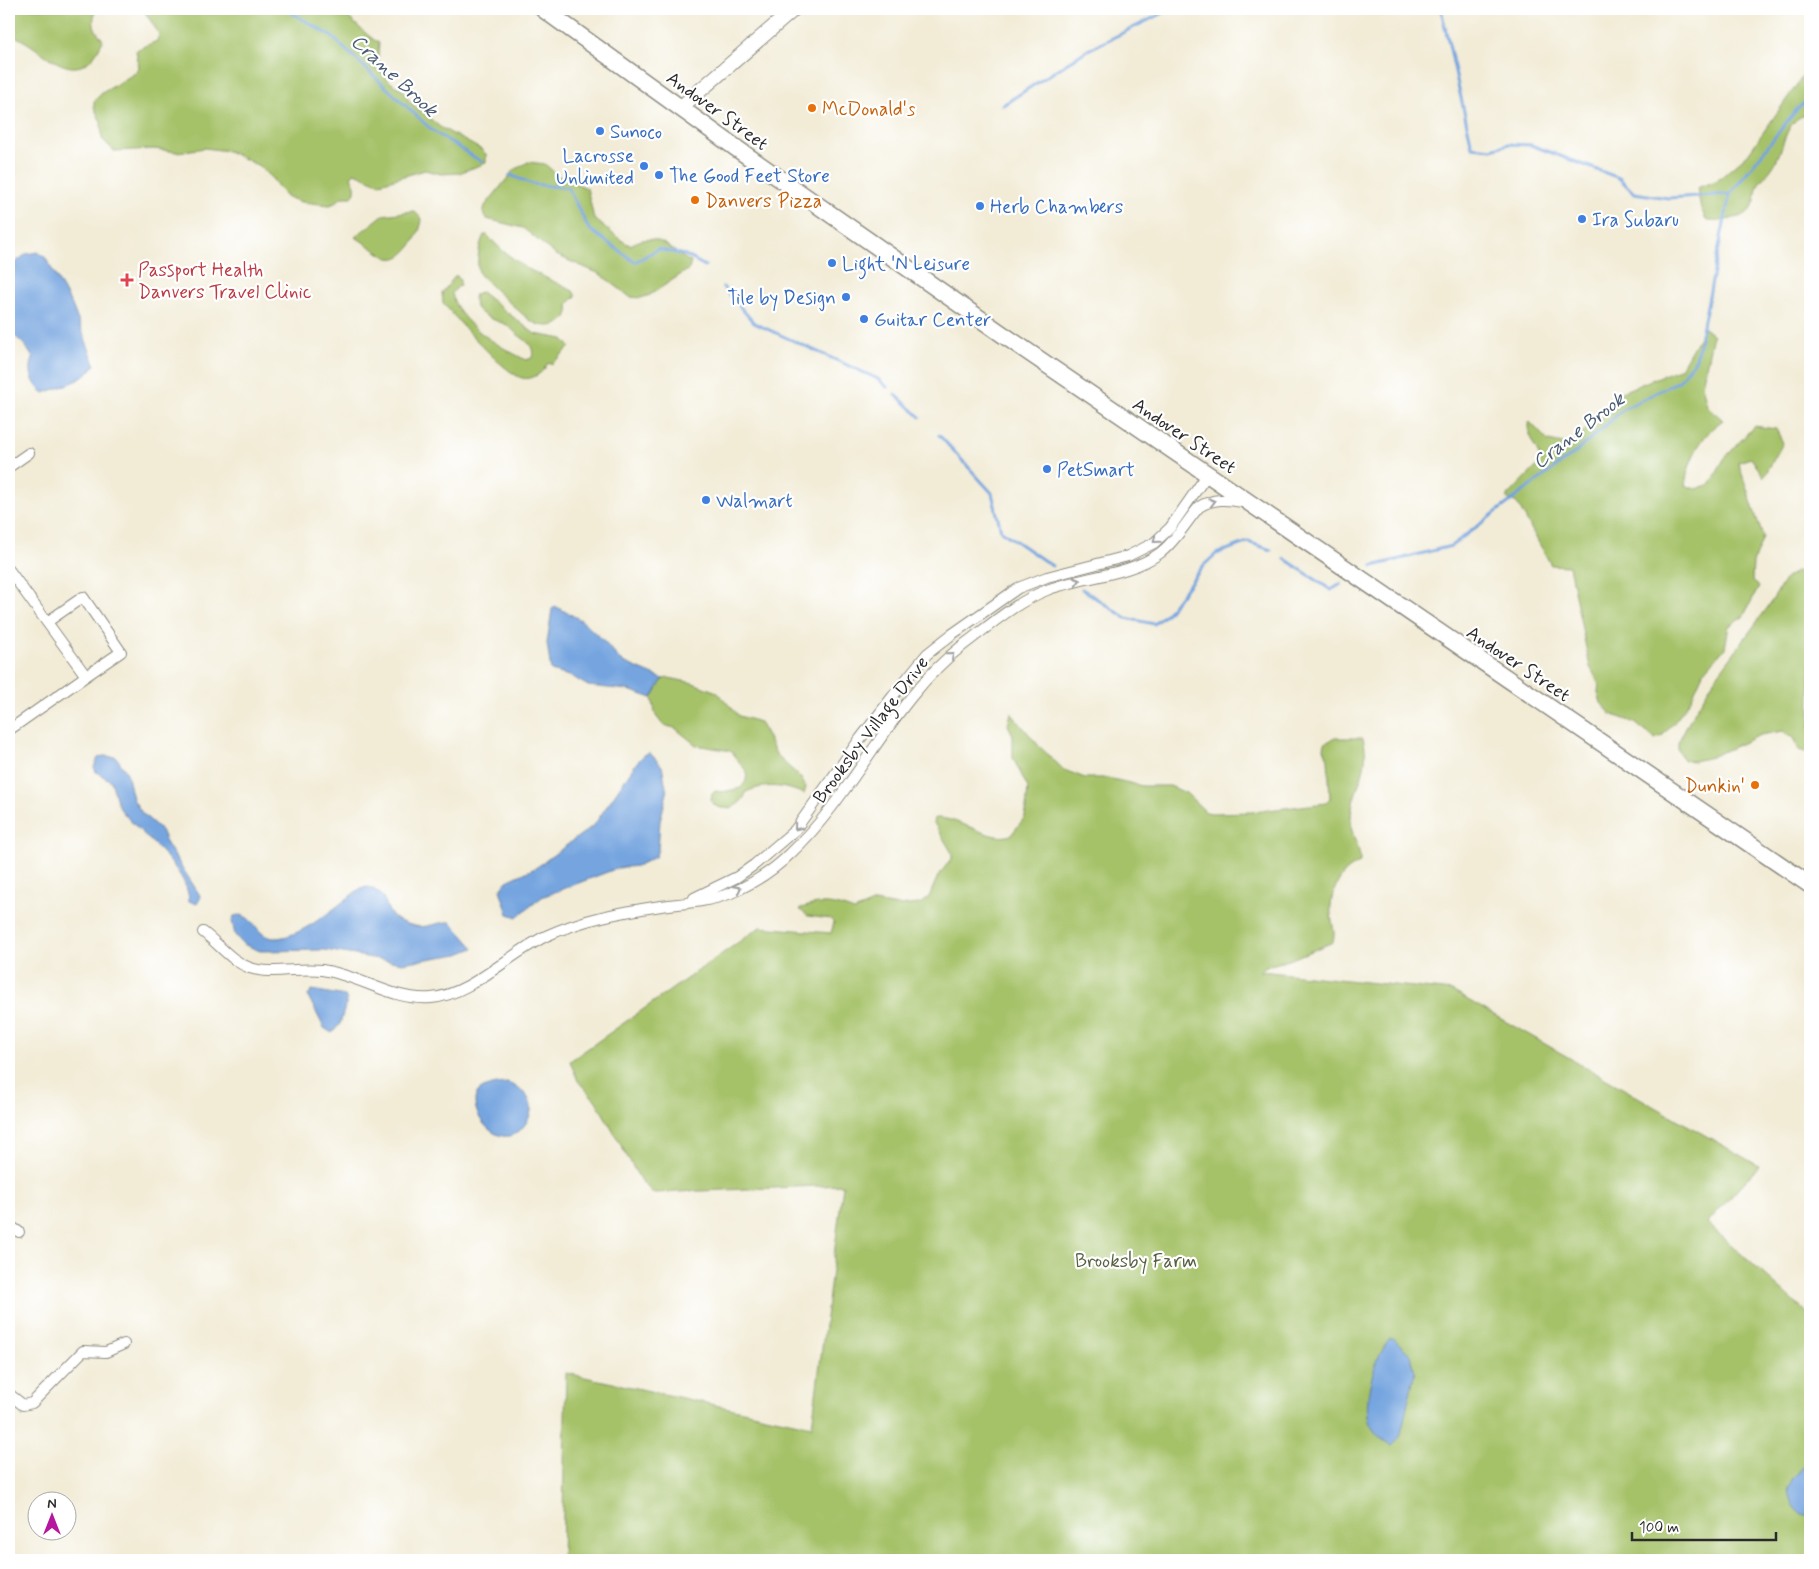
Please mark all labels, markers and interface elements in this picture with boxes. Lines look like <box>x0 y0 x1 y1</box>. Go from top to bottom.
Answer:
water label: Crane Brook <box>344 29 445 125</box>
street label: Andover Street <box>661 66 773 157</box>
place label: McDonald's <box>822 97 916 122</box>
marker: McDonald's <box>806 102 818 114</box>
place label: Sunoco <box>610 120 662 145</box>
marker: Sunoco <box>594 125 606 137</box>
place label: Lacrosse Unlimited <box>556 144 634 191</box>
marker: Lacrosse Unlimited <box>638 160 650 172</box>
place label: The Good Feet Store <box>669 164 830 189</box>
marker: The Good Feet Store <box>653 169 665 181</box>
place label: Danvers Pizza <box>705 189 822 214</box>
marker: Danvers Pizza <box>689 194 701 206</box>
place label: Herb Chambers <box>990 195 1123 220</box>
marker: Herb Chambers <box>974 200 986 212</box>
place label: Ira Subaru <box>1592 208 1679 233</box>
marker: Ira Subaru <box>1576 213 1588 225</box>
place label: Light 'N Leisure <box>842 252 970 280</box>
marker: Light 'N Leisure <box>826 257 838 269</box>
place label: Passport Health Danvers Travel Clinic <box>138 258 312 305</box>
marker: Passport Health Danvers Travel Clinic <box>120 273 134 287</box>
place label: Tile by Design <box>727 286 836 312</box>
marker: Tile by Design <box>840 291 852 303</box>
place label: Guitar Center <box>874 308 991 333</box>
marker: Guitar Center <box>858 313 870 325</box>
water label: Crane Brook <box>1527 385 1632 476</box>
street label: Andover Street <box>1127 392 1241 480</box>
place label: PetSmart <box>1057 458 1135 483</box>
marker: PetSmart <box>1041 463 1053 475</box>
place label: Walmart <box>716 489 793 514</box>
marker: Walmart <box>700 494 712 506</box>
one-way arrow <box>1207 497 1216 508</box>
one-way arrow <box>1152 535 1161 544</box>
one-way arrow <box>1072 576 1081 586</box>
street label: Andover Street <box>1461 620 1575 708</box>
street label: Brooksby Village Drive <box>808 651 937 810</box>
one-way arrow <box>946 652 955 661</box>
place label: Dunkin' <box>1685 774 1745 799</box>
marker: Dunkin' <box>1749 779 1761 791</box>
one-way arrow <box>795 821 803 830</box>
one-way arrow <box>732 885 741 895</box>
park label: Brooksby Farm <box>1075 1249 1197 1275</box>
north arrow <box>28 1492 78 1542</box>
text: N <box>47 1495 57 1513</box>
scale bar <box>1632 1509 1775 1541</box>
text: 100 m <box>1639 1518 1679 1538</box>

